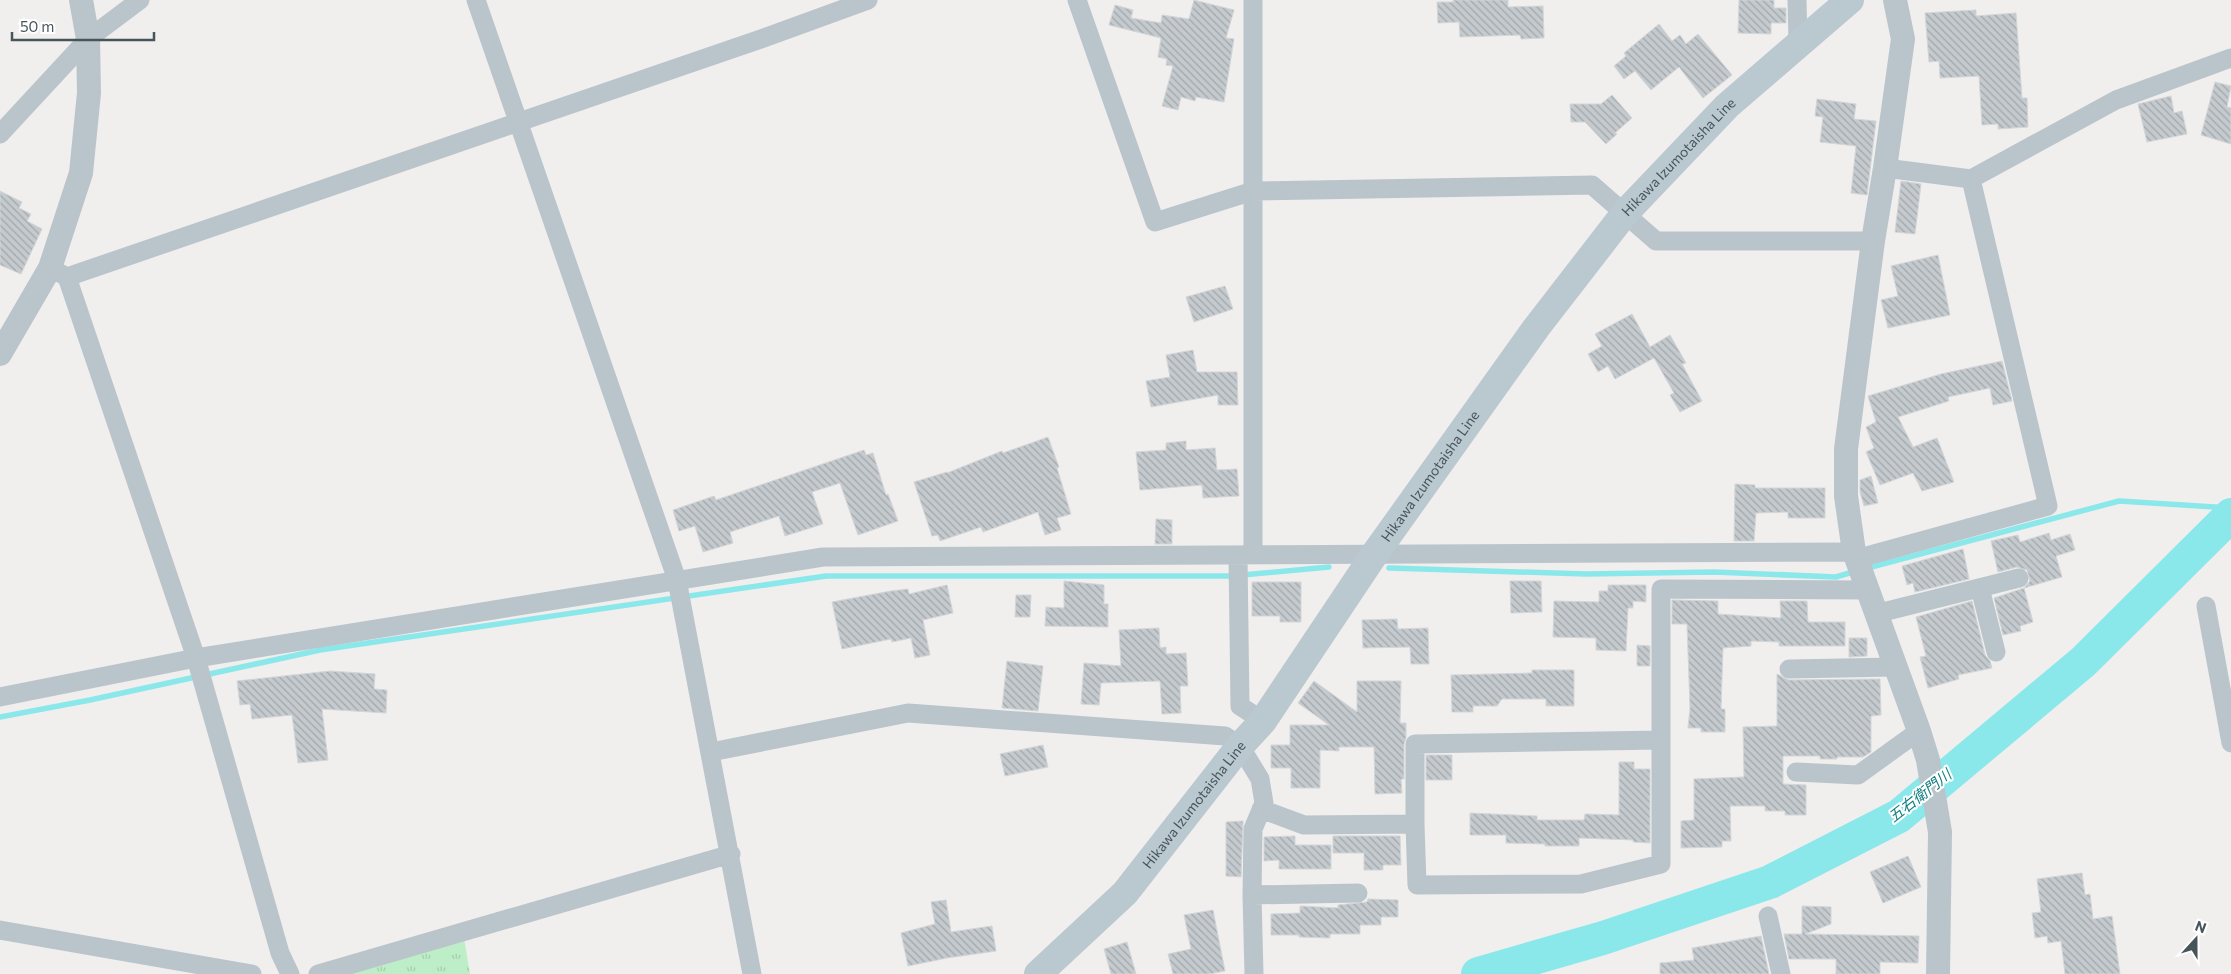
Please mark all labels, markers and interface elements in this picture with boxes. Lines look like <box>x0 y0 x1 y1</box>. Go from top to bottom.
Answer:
scale bar <box>12 10 155 42</box>
text: 50 m <box>20 17 54 35</box>
street label: Hikawa Izumotaisha Line <box>1618 94 1739 219</box>
street label: Hikawa Izumotaisha Line <box>1377 407 1482 545</box>
street label: Hikawa Izumotaisha Line <box>1139 737 1249 872</box>
water label: 五右衛門川 <box>1884 764 1956 825</box>
north arrow <box>2171 914 2221 964</box>
text: N <box>2193 917 2209 936</box>

